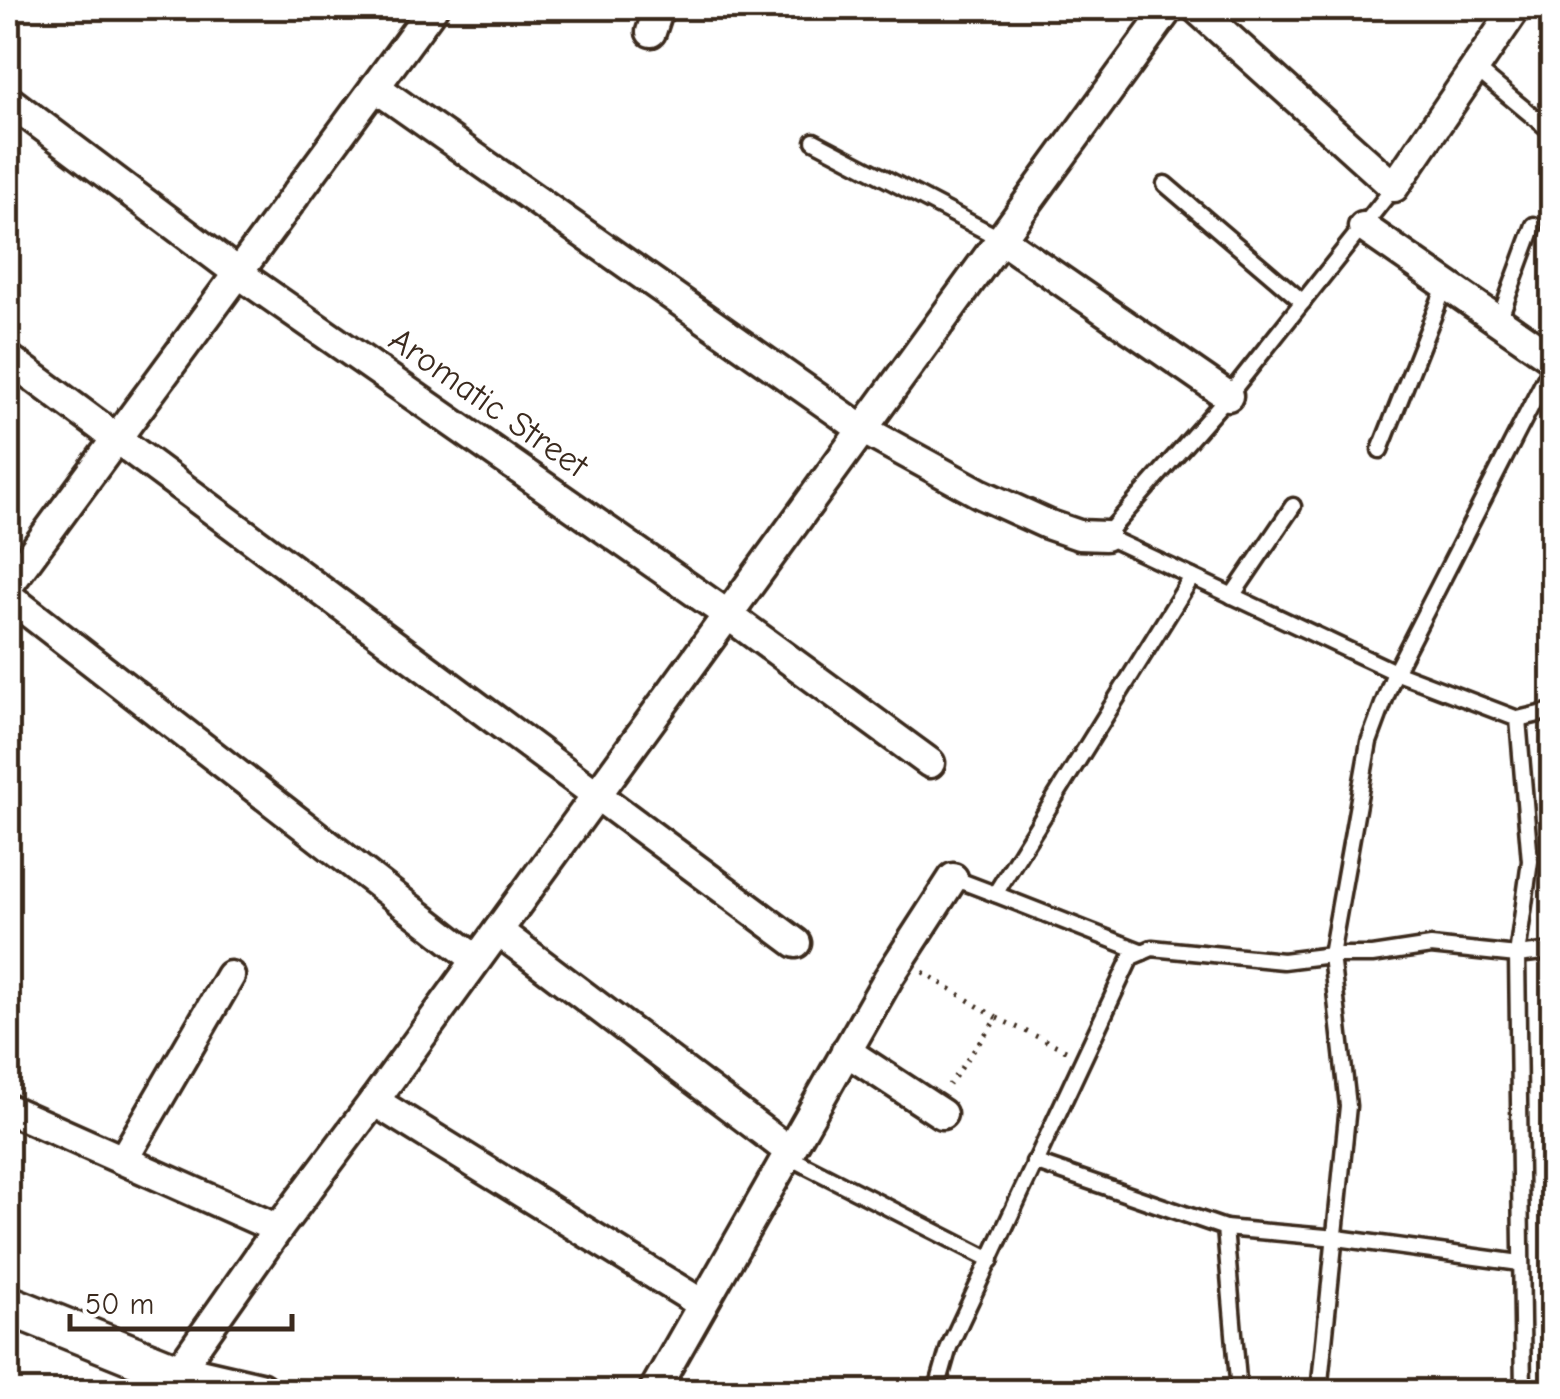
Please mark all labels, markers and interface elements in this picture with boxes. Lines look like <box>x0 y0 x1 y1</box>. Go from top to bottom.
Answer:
street label: Aromatic Street <box>381 319 597 487</box>
scale bar <box>70 1269 292 1331</box>
text: 50 m <box>85 1287 154 1322</box>

